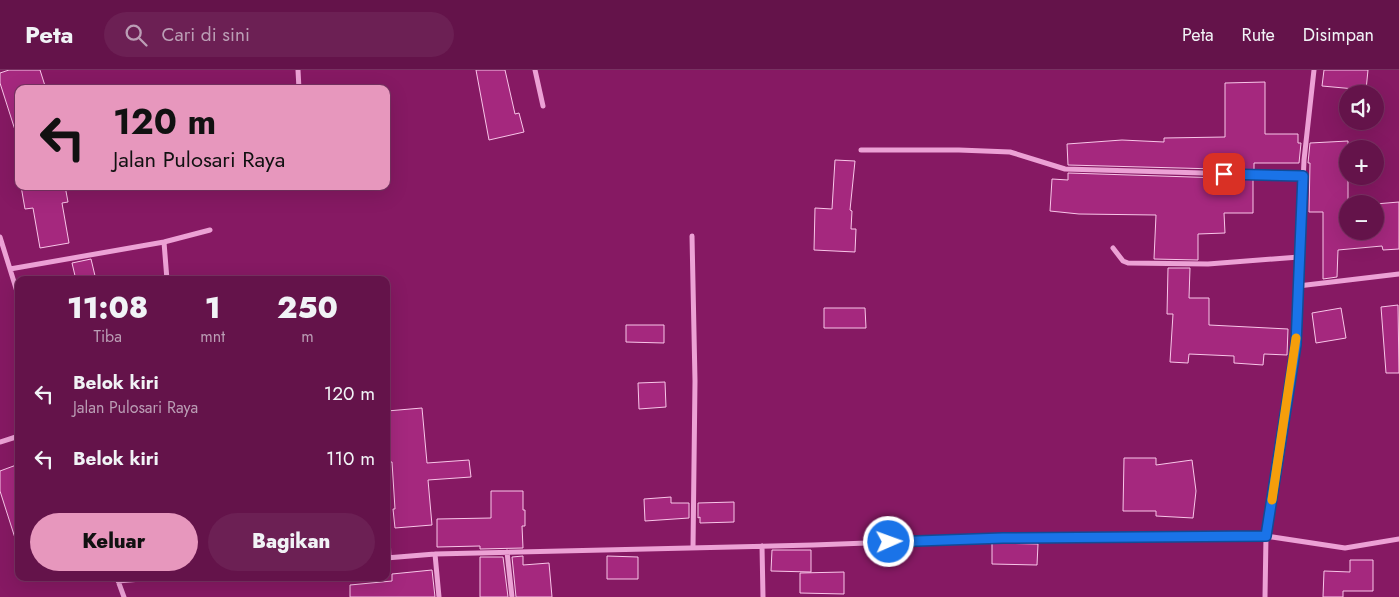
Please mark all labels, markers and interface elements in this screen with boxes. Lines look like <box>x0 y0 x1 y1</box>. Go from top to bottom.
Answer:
search box <box>104 12 454 57</box>
text: Peta <box>25 17 74 52</box>
icon: search <box>122 21 150 49</box>
text: Cari di sini <box>162 21 250 48</box>
text: Peta <box>1182 22 1214 48</box>
text: Rute <box>1242 22 1275 48</box>
text: Disimpan <box>1303 22 1374 48</box>
map controls <box>1339 85 1384 240</box>
button: sound <box>1339 85 1384 130</box>
text: 120 m <box>113 97 216 147</box>
icon: left <box>30 105 95 170</box>
button: + <box>1339 140 1384 185</box>
text: Jalan Pulosari Raya <box>113 143 285 175</box>
pin <box>1203 153 1245 195</box>
icon: arrive <box>1210 160 1238 188</box>
button: − <box>1339 195 1384 240</box>
text: 11:08 <box>67 286 148 329</box>
text: 1 <box>205 286 221 329</box>
text: 250 <box>277 286 338 329</box>
text: Tiba <box>93 325 122 348</box>
text: mnt <box>200 325 225 348</box>
text: m <box>301 325 314 348</box>
text: Belok kiri <box>73 369 159 396</box>
icon: left <box>30 380 58 408</box>
text: 120 m <box>324 380 375 407</box>
text: Jalan Pulosari Raya <box>73 396 198 419</box>
icon: left <box>30 445 58 473</box>
text: Belok kiri <box>73 445 159 472</box>
text: 110 m <box>326 445 375 472</box>
button: Keluar <box>30 513 198 571</box>
button: Bagikan <box>208 513 375 571</box>
position arrow <box>862 515 914 567</box>

